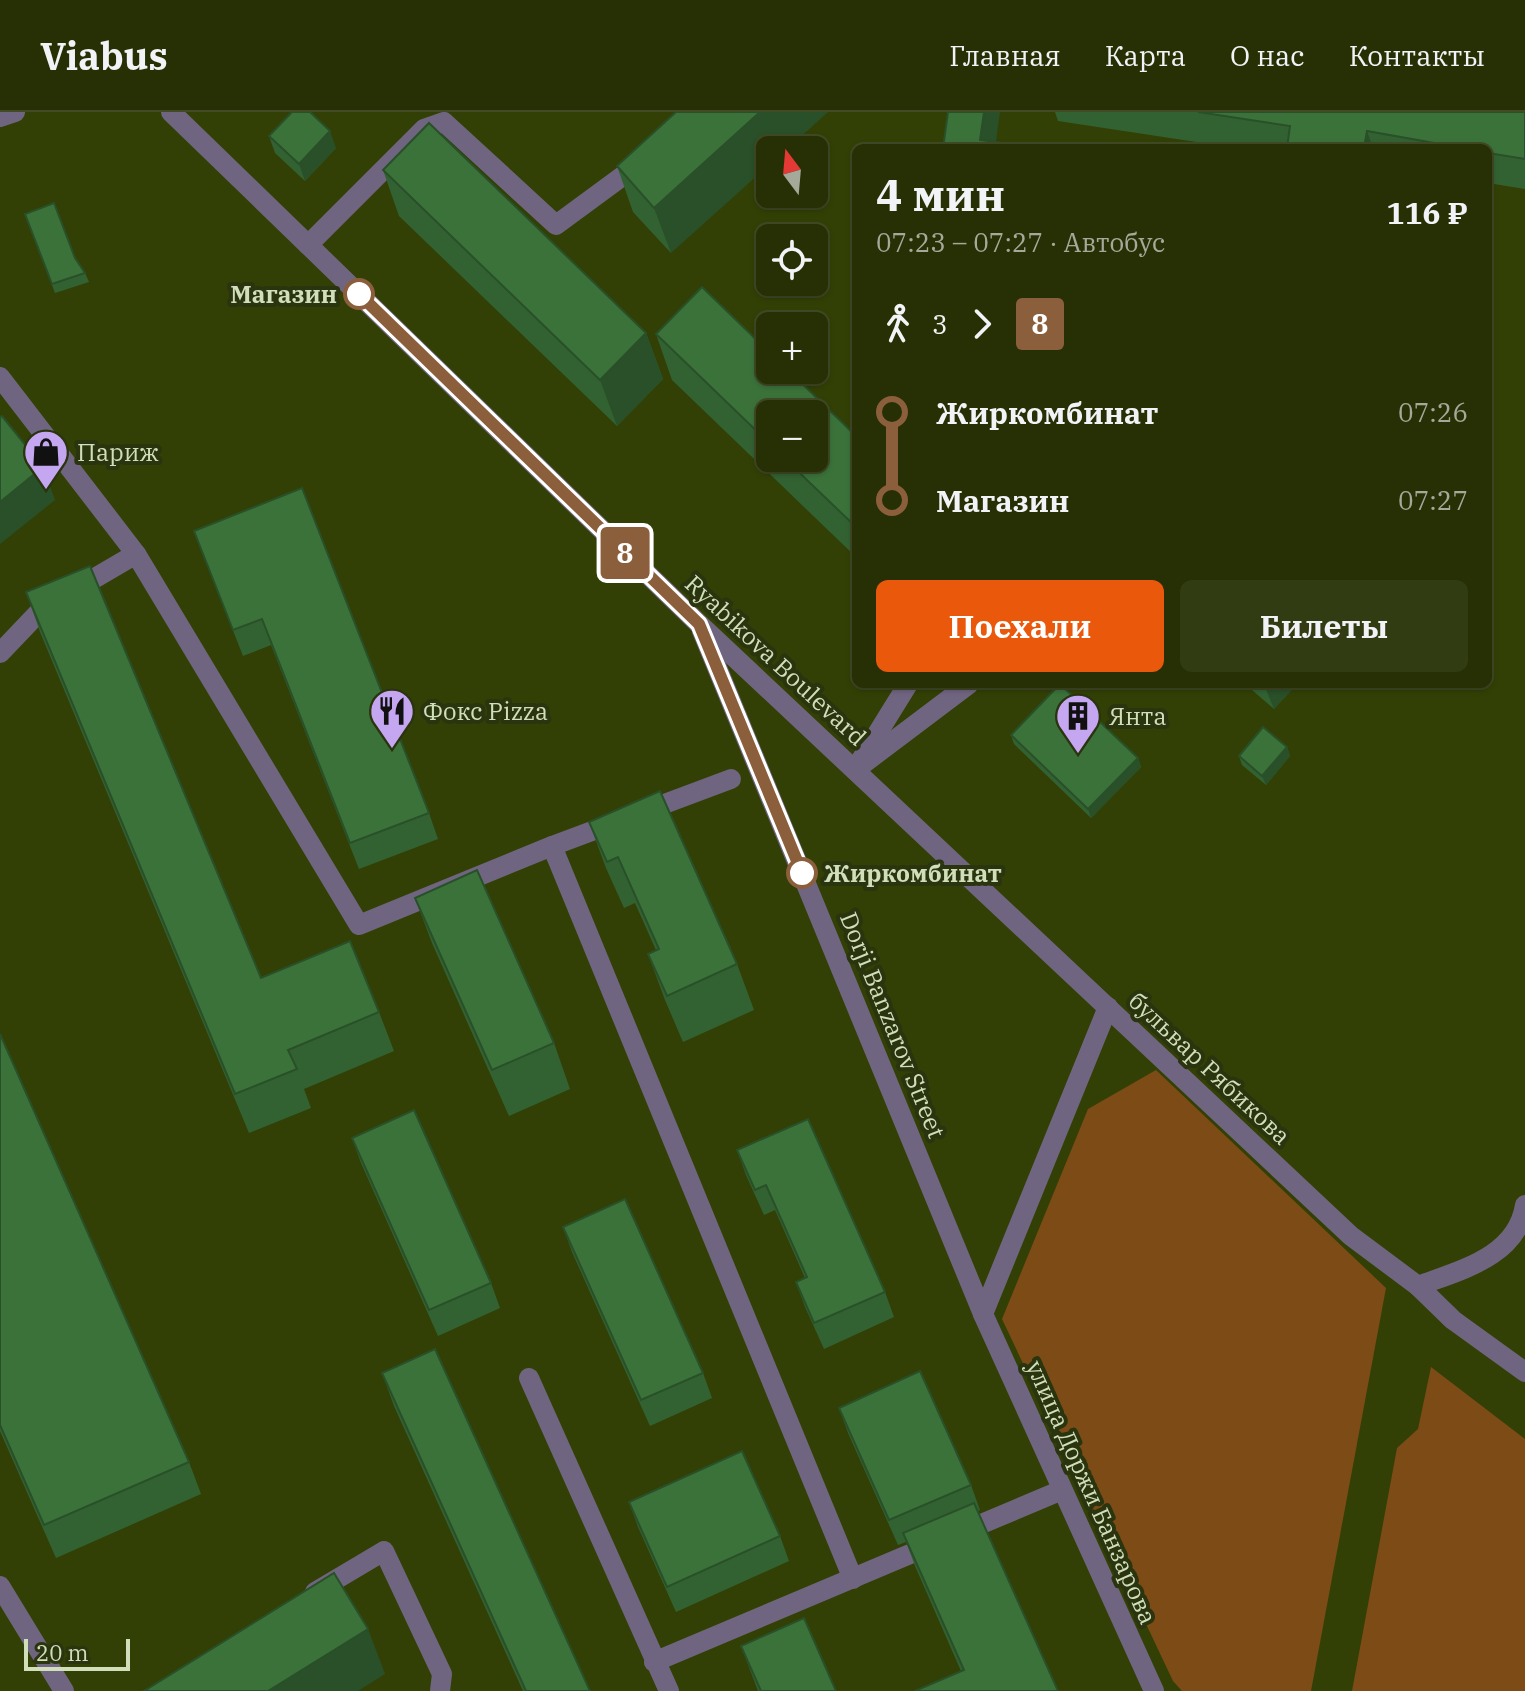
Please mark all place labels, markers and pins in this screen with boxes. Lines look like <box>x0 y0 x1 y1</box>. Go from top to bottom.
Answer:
place label: Магазин <box>230 278 337 310</box>
marker: Магазин <box>344 279 374 309</box>
shop icon: Париж <box>22 428 70 491</box>
place label: Париж <box>77 436 159 468</box>
restaurant icon: Фокс Pizza <box>368 687 416 750</box>
building icon: Янта <box>1054 692 1102 755</box>
place label: Фокс Pizza <box>423 695 548 727</box>
place label: Янта <box>1109 700 1167 732</box>
place label: Жиркомбинат <box>824 857 1002 889</box>
marker: Жиркомбинат <box>787 858 817 888</box>

